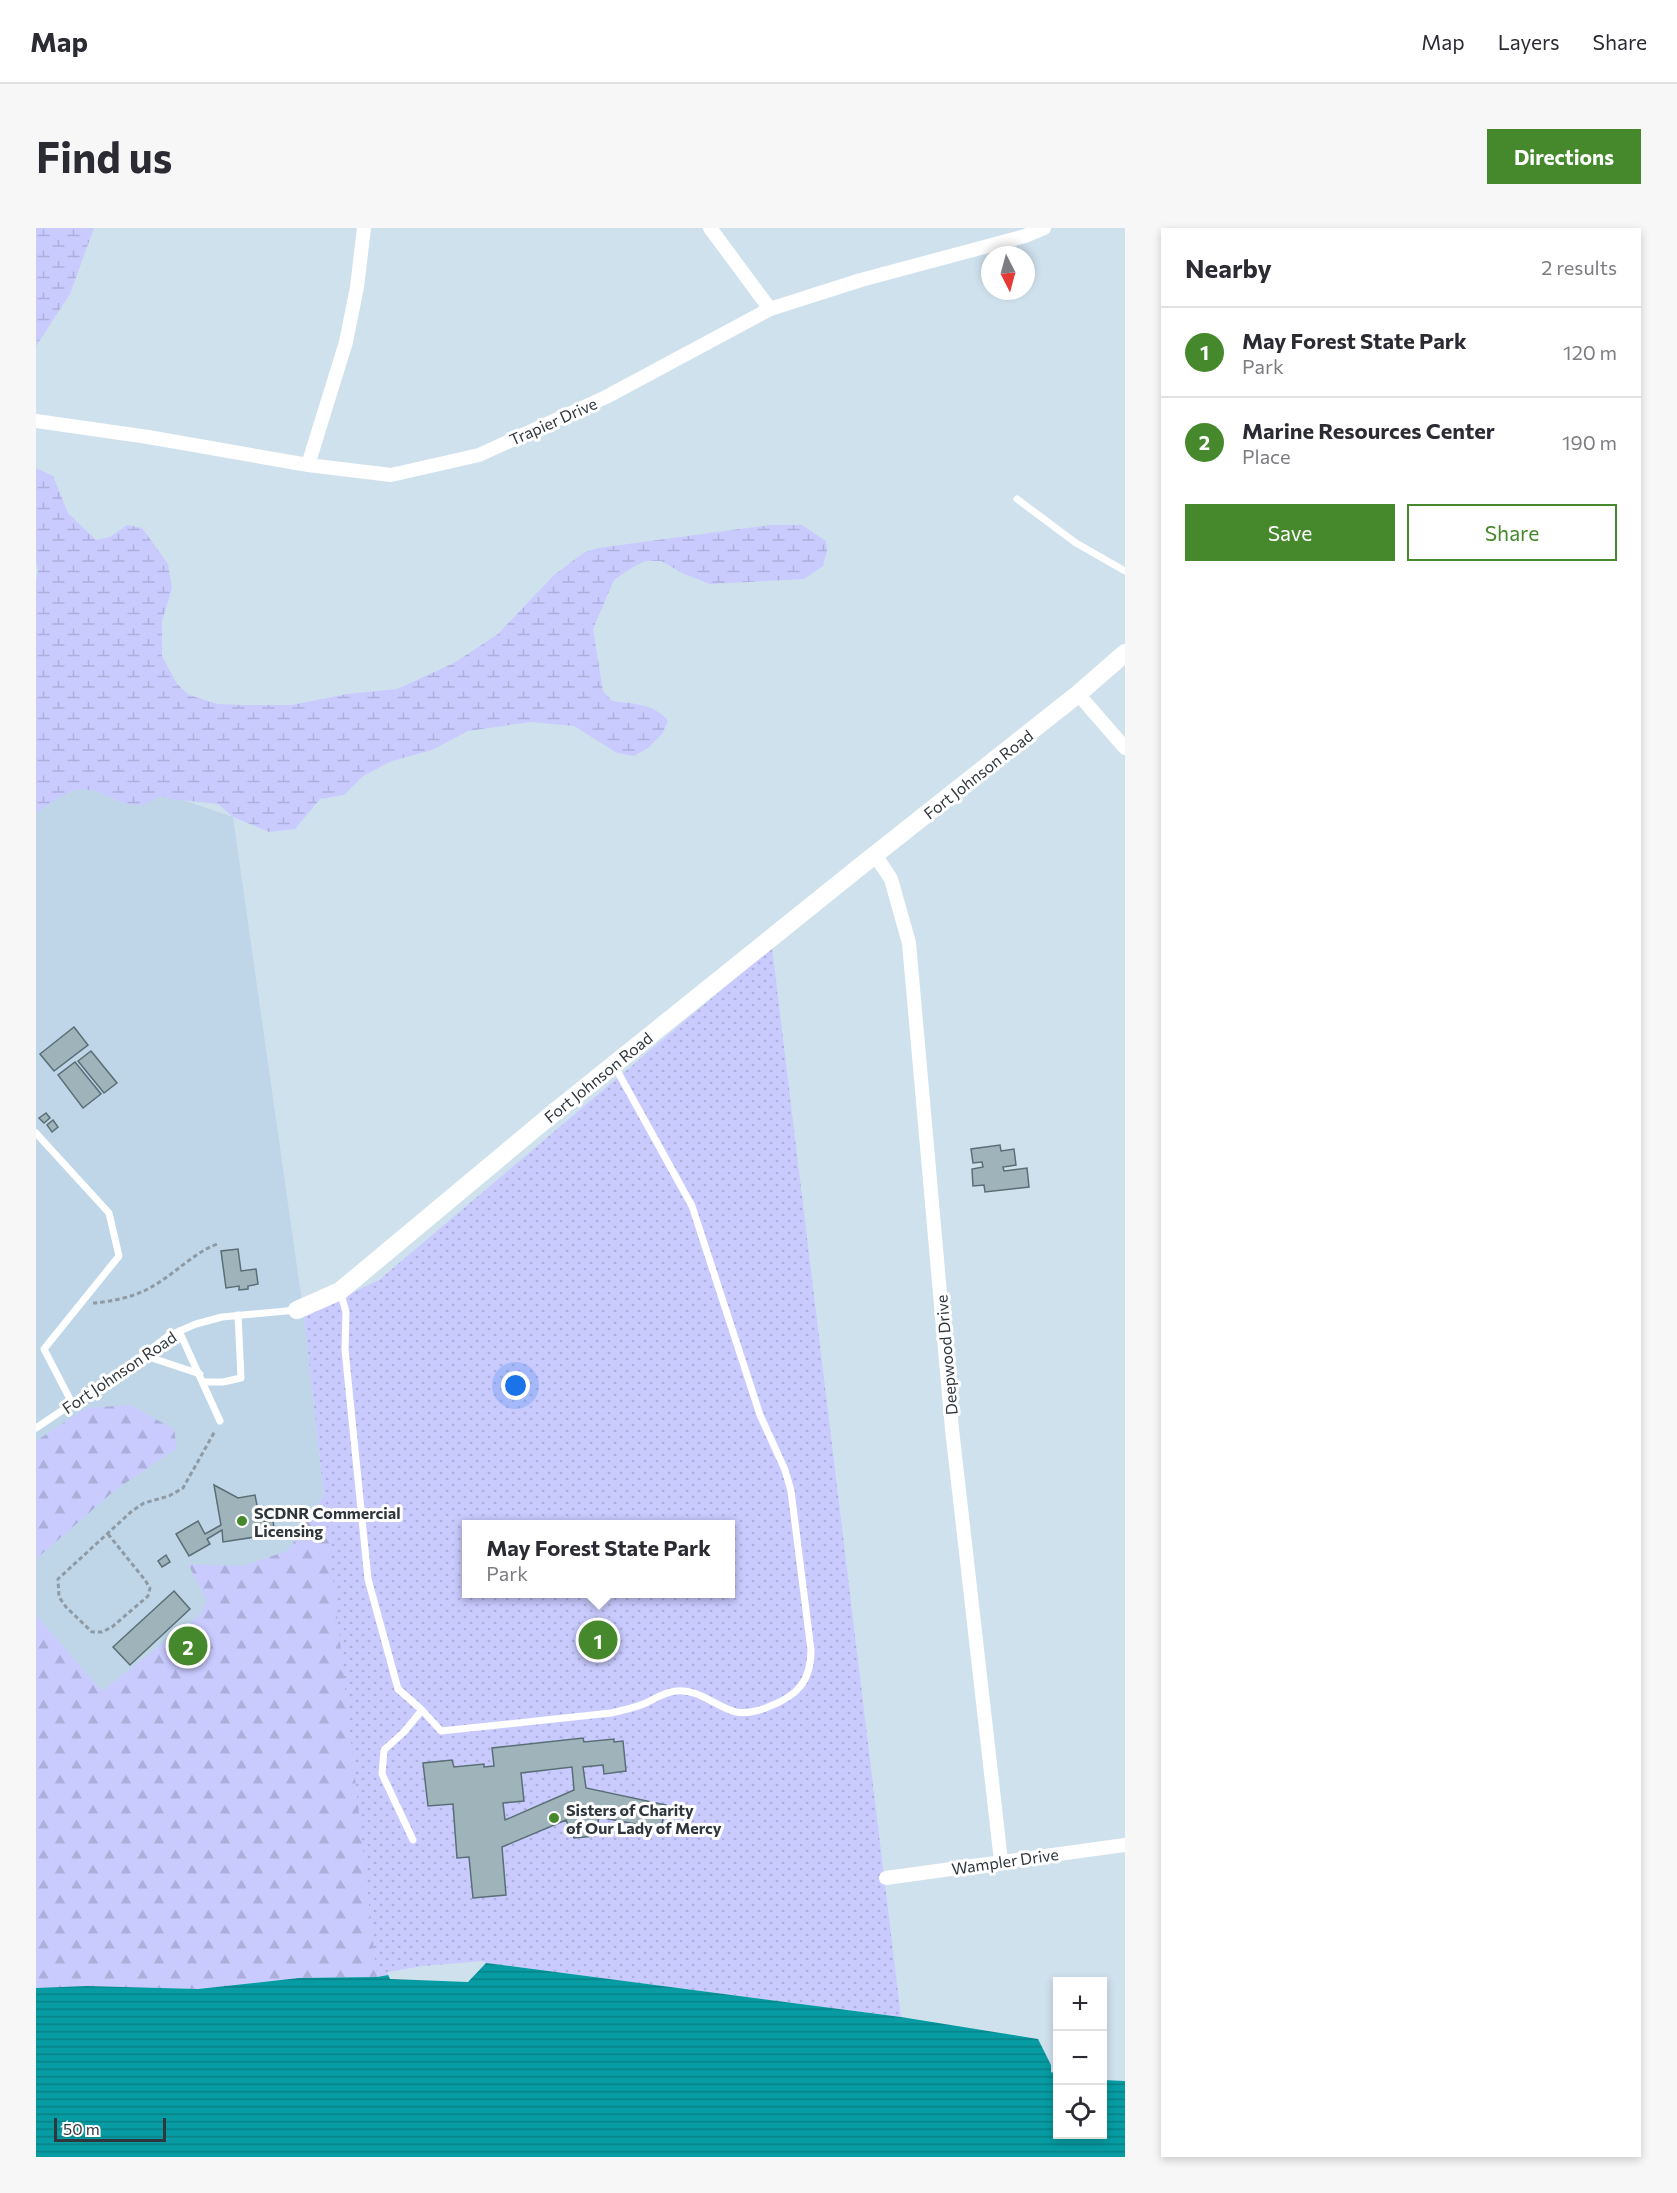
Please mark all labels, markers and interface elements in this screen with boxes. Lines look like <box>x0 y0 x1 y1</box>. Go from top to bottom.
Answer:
text: Map <box>30 24 88 58</box>
text: Map <box>1421 29 1465 54</box>
text: Layers <box>1498 29 1560 54</box>
text: Share <box>1593 29 1647 54</box>
button: Directions <box>1487 129 1641 184</box>
text: Find us <box>36 130 172 182</box>
north arrow <box>981 246 1035 300</box>
text: Nearby <box>1185 252 1272 283</box>
text: 2 results <box>1541 255 1617 279</box>
text: May Forest State Park <box>1242 327 1467 354</box>
text: 1 <box>1200 340 1209 364</box>
text: 120 m <box>1563 340 1617 364</box>
text: Park <box>1242 354 1284 378</box>
street label: Trapier Drive <box>506 393 600 449</box>
text: Marine Resources Center <box>1242 417 1495 444</box>
text: 2 <box>1199 430 1210 454</box>
text: 190 m <box>1562 430 1617 454</box>
text: Place <box>1242 444 1291 468</box>
button: Save <box>1185 504 1395 561</box>
button: Share <box>1407 504 1617 561</box>
street label: Fort Johnson Road <box>920 725 1036 823</box>
street label: Fort Johnson Road <box>540 1028 656 1126</box>
street label: Deepwood Drive <box>931 1294 961 1416</box>
street label: Fort Johnson Road <box>58 1327 180 1417</box>
your location <box>501 1371 530 1400</box>
place label: SCDNR Commercial Licensing <box>254 1503 401 1540</box>
marker: SCDNR Commercial Licensing <box>235 1514 249 1528</box>
popup <box>462 1520 735 1598</box>
text: May Forest State Park <box>486 1534 711 1561</box>
text: Park <box>486 1561 528 1585</box>
pin: 1 <box>578 1618 618 1662</box>
pin: 2 <box>168 1624 208 1668</box>
place label: Sisters of Charity of Our Lady of Mercy <box>566 1800 722 1837</box>
marker: Sisters of Charity of Our Lady of Mercy <box>547 1811 561 1825</box>
street label: Wampler Drive <box>950 1844 1060 1878</box>
map controls <box>1053 1977 1107 2139</box>
button: + <box>1053 1977 1107 2031</box>
button: − <box>1053 2031 1107 2085</box>
button: locate <box>1053 2085 1107 2139</box>
scale bar <box>54 2115 166 2142</box>
text: 50 m <box>63 2119 100 2138</box>

